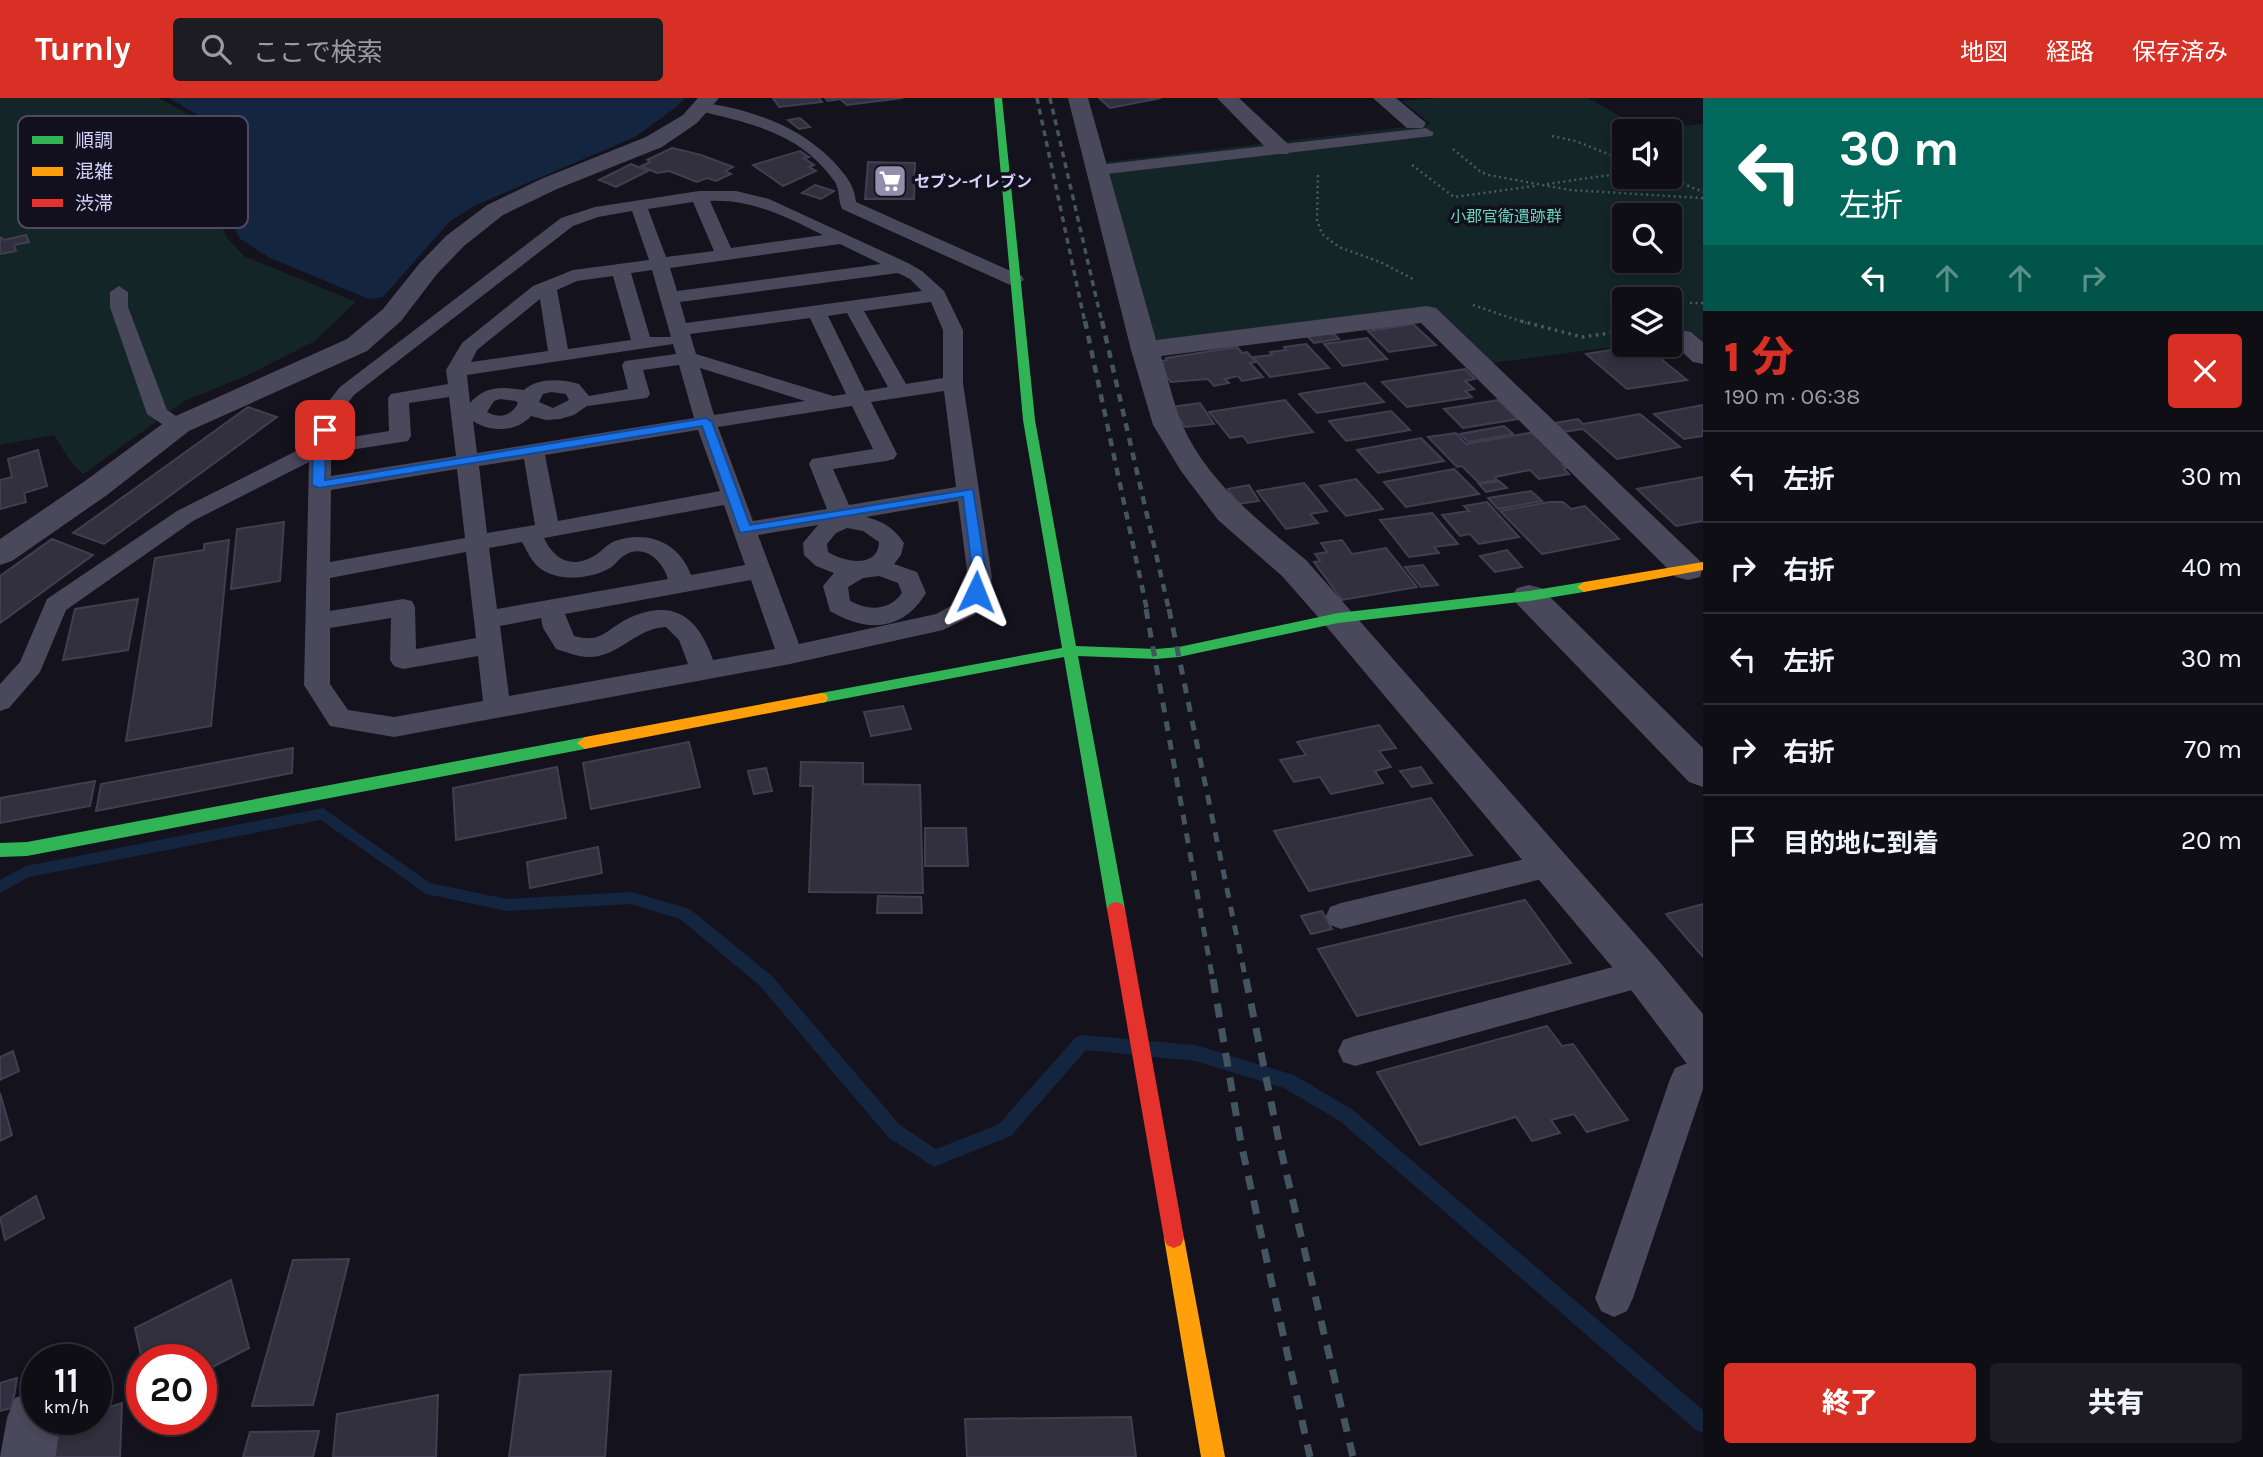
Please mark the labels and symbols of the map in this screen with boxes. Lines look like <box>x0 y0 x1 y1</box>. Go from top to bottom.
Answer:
legend <box>18 116 248 228</box>
text: 順調 <box>75 130 113 152</box>
text: 混雑 <box>75 161 113 183</box>
supermarket icon: セブン-イレブン <box>871 162 909 200</box>
place label: セブン-イレブン <box>914 172 1032 191</box>
text: 渋滞 <box>75 193 113 215</box>
park label: 小郡官衛遺跡群 <box>1450 207 1562 226</box>
pin <box>295 400 355 460</box>
position arrow <box>939 555 1013 629</box>
speed limit sign: 20 <box>126 1344 217 1435</box>

